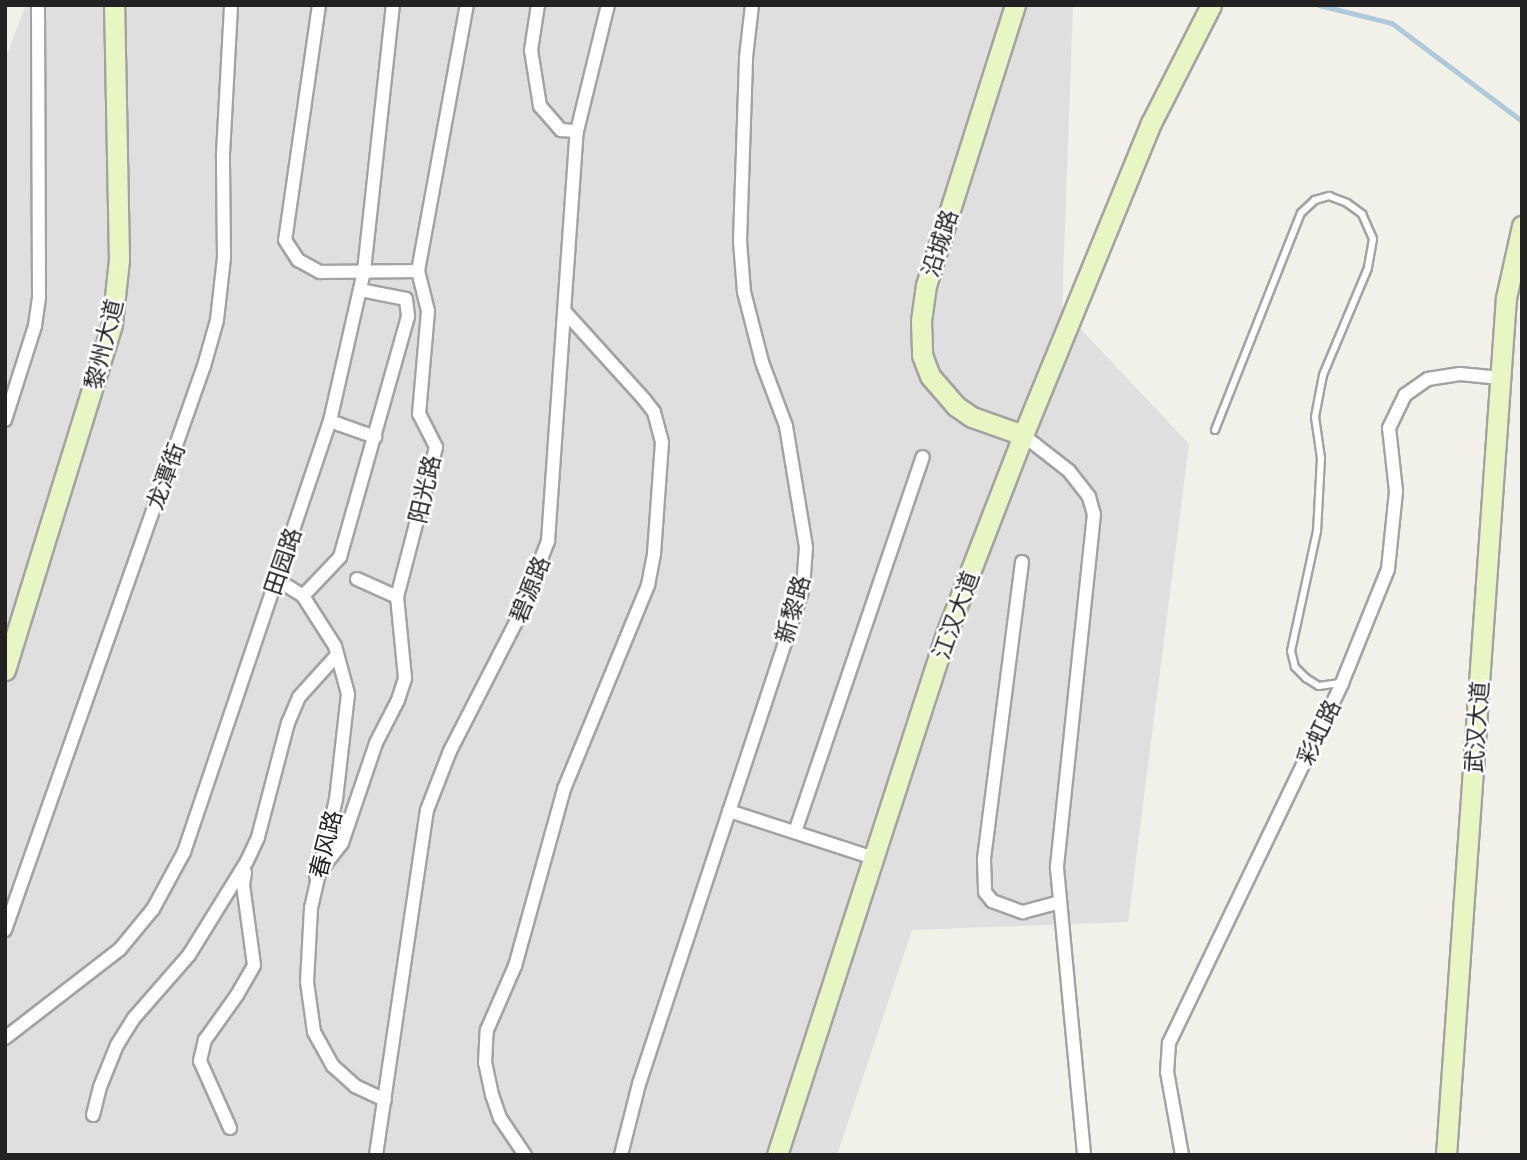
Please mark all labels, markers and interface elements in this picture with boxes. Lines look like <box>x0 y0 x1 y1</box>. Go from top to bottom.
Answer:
street label: 沿城路 <box>915 206 963 280</box>
street label: 黎州大道 <box>78 296 128 392</box>
street label: 龙潭街 <box>140 439 190 513</box>
street label: 阳光路 <box>403 452 445 526</box>
street label: 田园路 <box>258 524 306 598</box>
street label: 碧源路 <box>503 552 555 626</box>
street label: 江汉大道 <box>926 567 984 663</box>
street label: 新黎路 <box>769 572 815 646</box>
street label: 武汉大道 <box>1459 680 1493 774</box>
street label: 彩虹路 <box>1290 695 1346 769</box>
street label: 春风路 <box>303 807 347 881</box>

